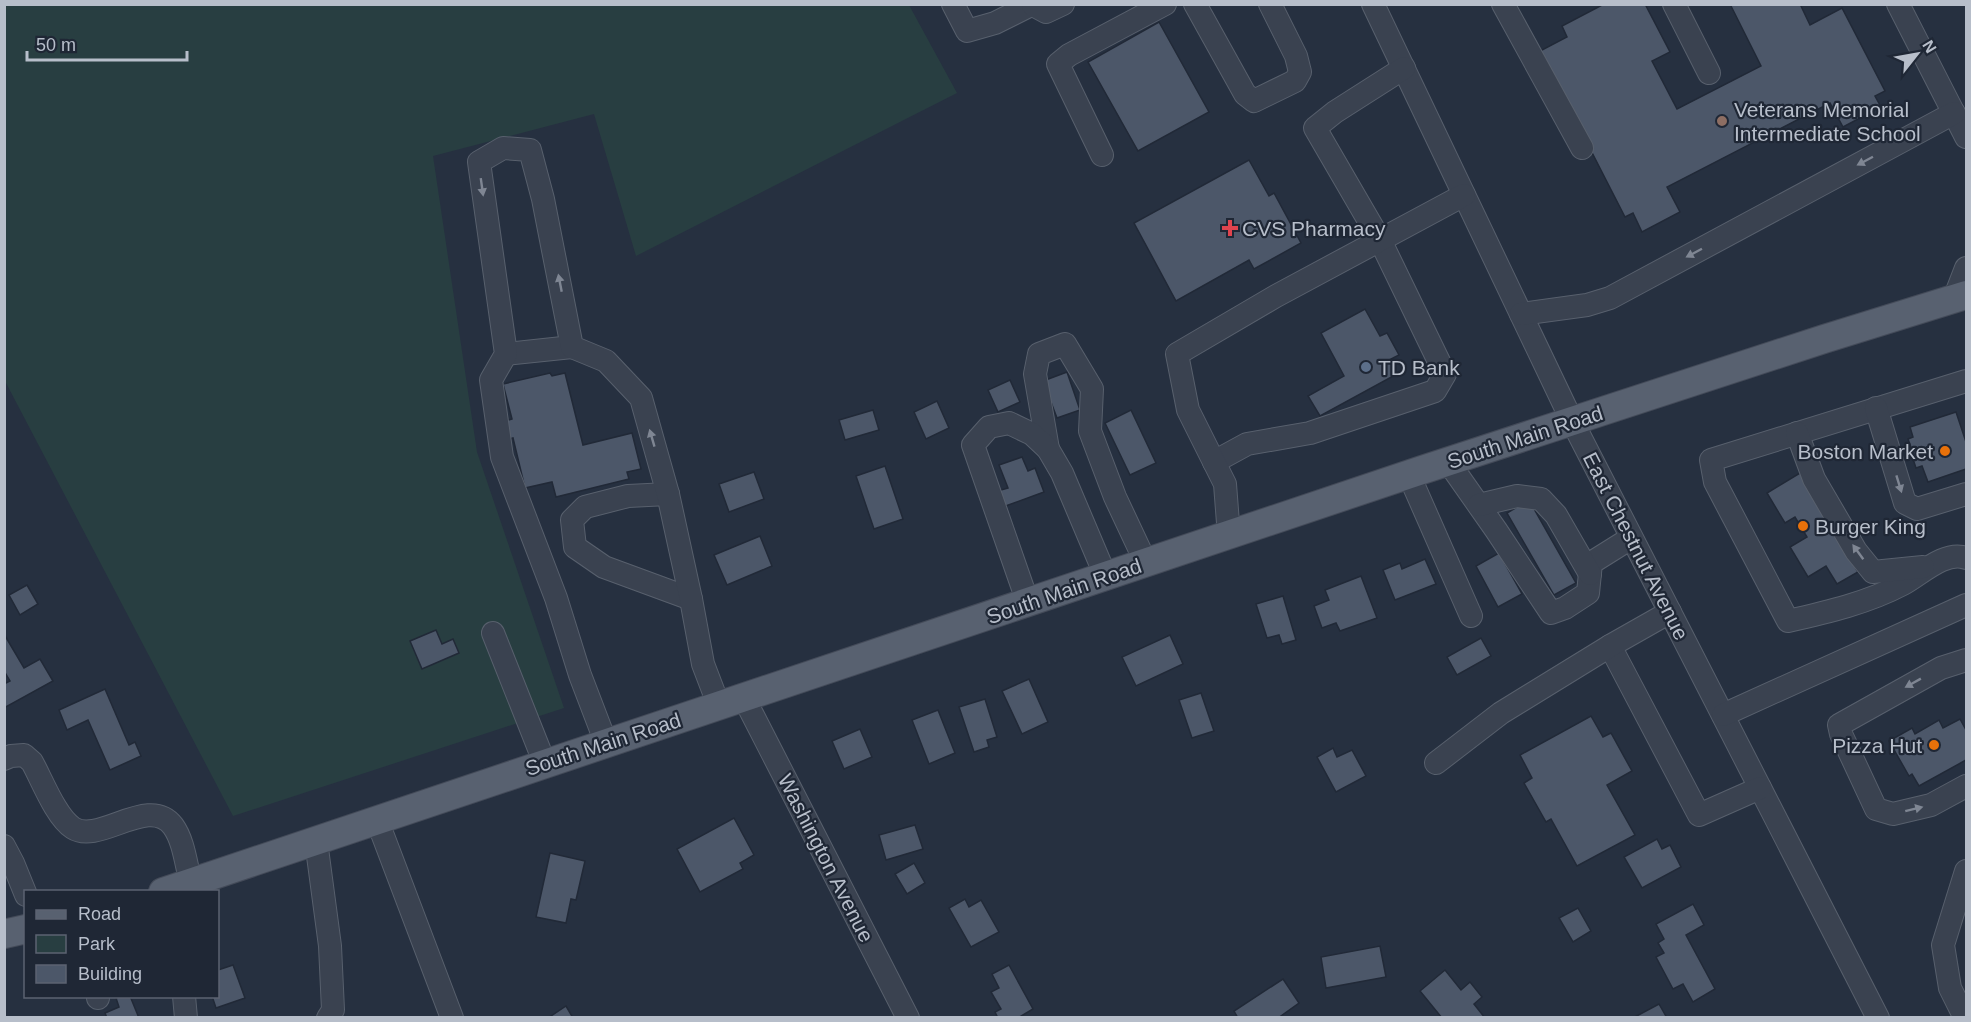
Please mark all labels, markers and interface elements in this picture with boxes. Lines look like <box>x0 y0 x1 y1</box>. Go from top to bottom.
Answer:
scale bar <box>27 24 188 62</box>
north arrow <box>1887 24 1947 84</box>
text: 50 m <box>36 35 76 55</box>
text: N <box>1919 37 1940 56</box>
place label: Veterans Memorial Intermediate School <box>1734 98 1921 145</box>
marker: Veterans Memorial Intermediate School <box>1715 114 1729 128</box>
one-way arrow <box>1857 156 1874 166</box>
one-way arrow <box>478 178 487 197</box>
place label: CVS Pharmacy <box>1242 217 1386 240</box>
marker: CVS Pharmacy <box>1223 221 1237 235</box>
one-way arrow <box>1685 248 1702 258</box>
one-way arrow <box>555 273 564 292</box>
place label: TD Bank <box>1378 356 1460 379</box>
marker: TD Bank <box>1359 360 1373 374</box>
street label: South Main Road <box>1444 401 1606 473</box>
one-way arrow <box>647 429 657 447</box>
place label: Boston Market <box>1798 440 1933 463</box>
marker: Boston Market <box>1938 444 1952 458</box>
street label: East Chestnut Avenue <box>1579 448 1693 644</box>
one-way arrow <box>1895 475 1904 493</box>
place label: Burger King <box>1815 515 1926 538</box>
marker: Burger King <box>1796 519 1810 533</box>
one-way arrow <box>1852 545 1864 560</box>
street label: South Main Road <box>984 554 1144 628</box>
one-way arrow <box>1905 678 1921 689</box>
street label: South Main Road <box>522 708 684 780</box>
place label: Pizza Hut <box>1832 734 1922 757</box>
marker: Pizza Hut <box>1927 738 1941 752</box>
street label: Washington Avenue <box>774 770 878 946</box>
one-way arrow <box>1905 804 1923 814</box>
legend <box>24 890 219 998</box>
text: Road <box>78 904 121 924</box>
text: Park <box>78 934 116 954</box>
text: Building <box>78 964 142 984</box>

